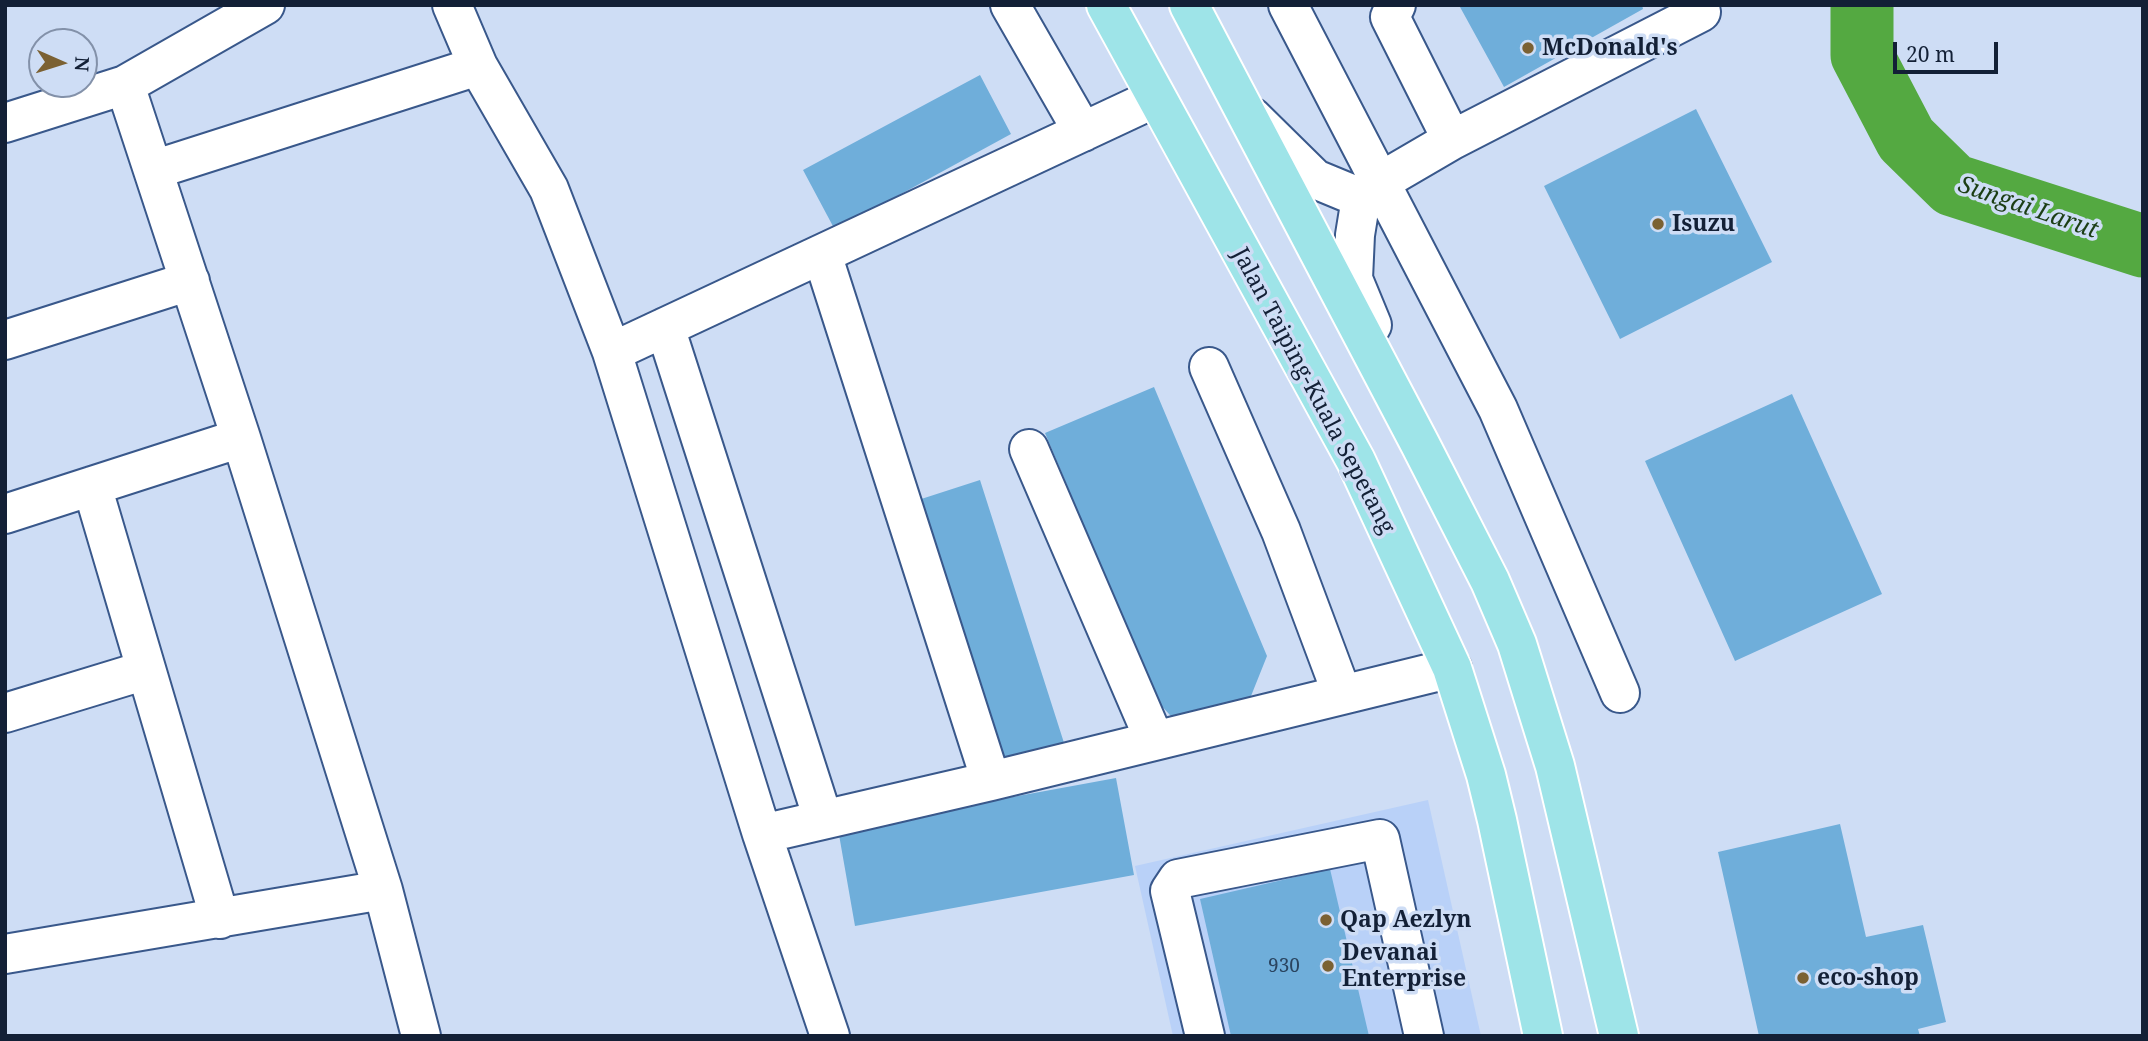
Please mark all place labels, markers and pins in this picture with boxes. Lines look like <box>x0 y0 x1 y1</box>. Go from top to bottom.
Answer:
place label: McDonald's <box>1542 34 1678 62</box>
marker: McDonald's <box>1520 40 1536 56</box>
place label: Isuzu <box>1672 210 1735 238</box>
marker: Isuzu <box>1650 216 1666 232</box>
place label: Qap Aezlyn <box>1340 906 1472 934</box>
marker: Qap Aezlyn <box>1318 912 1334 928</box>
place label: Devanai Enterprise <box>1342 939 1466 993</box>
marker: Devanai Enterprise <box>1320 958 1336 974</box>
place label: eco-shop <box>1817 964 1919 992</box>
marker: eco-shop <box>1795 970 1811 986</box>

